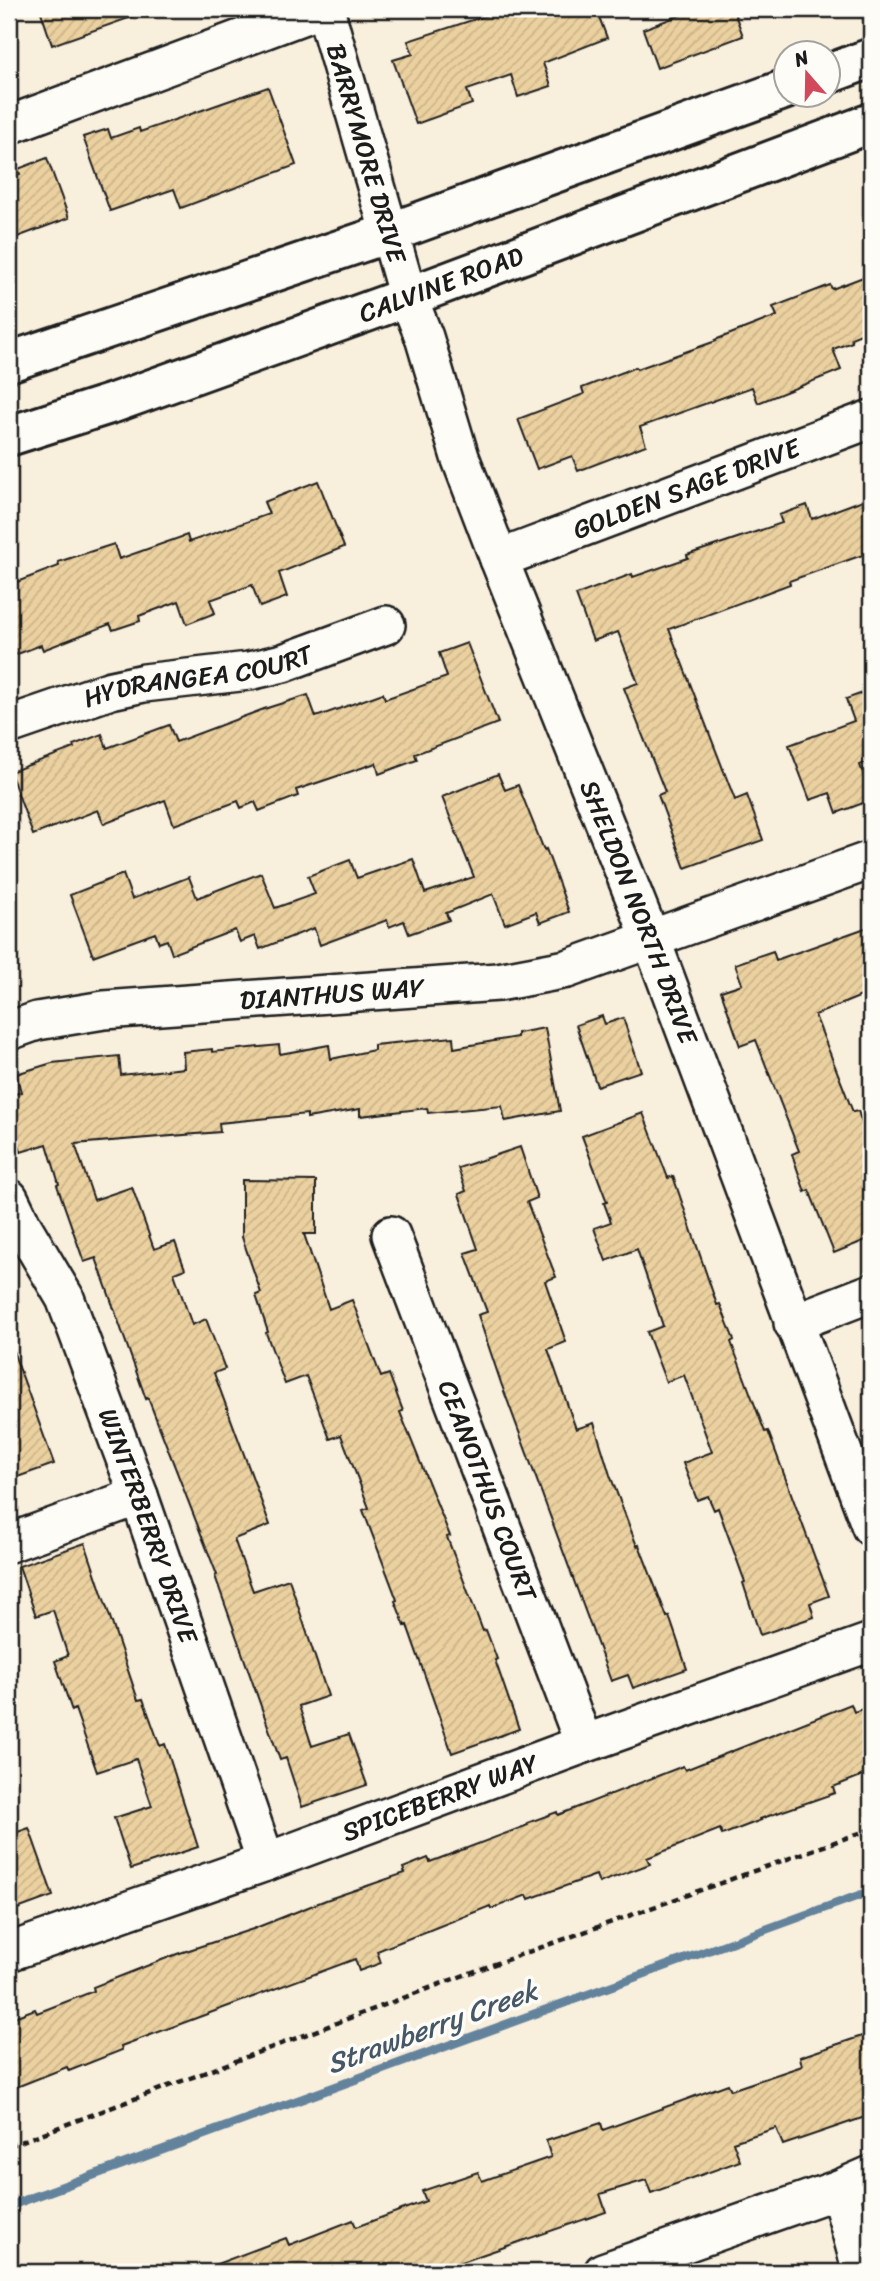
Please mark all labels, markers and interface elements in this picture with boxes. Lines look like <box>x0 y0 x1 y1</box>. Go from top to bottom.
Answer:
street label: BARRYMORE DRIVE <box>313 38 420 270</box>
north arrow <box>772 38 842 108</box>
text: N <box>789 40 814 77</box>
street label: CALVINE ROAD <box>352 232 531 336</box>
street label: GOLDEN SAGE DRIVE <box>566 424 808 552</box>
street label: HYDRANGEA COURT <box>77 630 321 721</box>
street label: SHELDON NORTH DRIVE <box>567 773 712 1052</box>
street label: DIANTHUS WAY <box>238 964 427 1023</box>
street label: CEANOTHUS COURT <box>425 1373 551 1609</box>
street label: WINTERBERRY DRIVE <box>85 1401 212 1651</box>
street label: SPICEBERRY WAY <box>335 1740 546 1855</box>
water label: Strawberry Creek <box>319 1965 547 2088</box>

